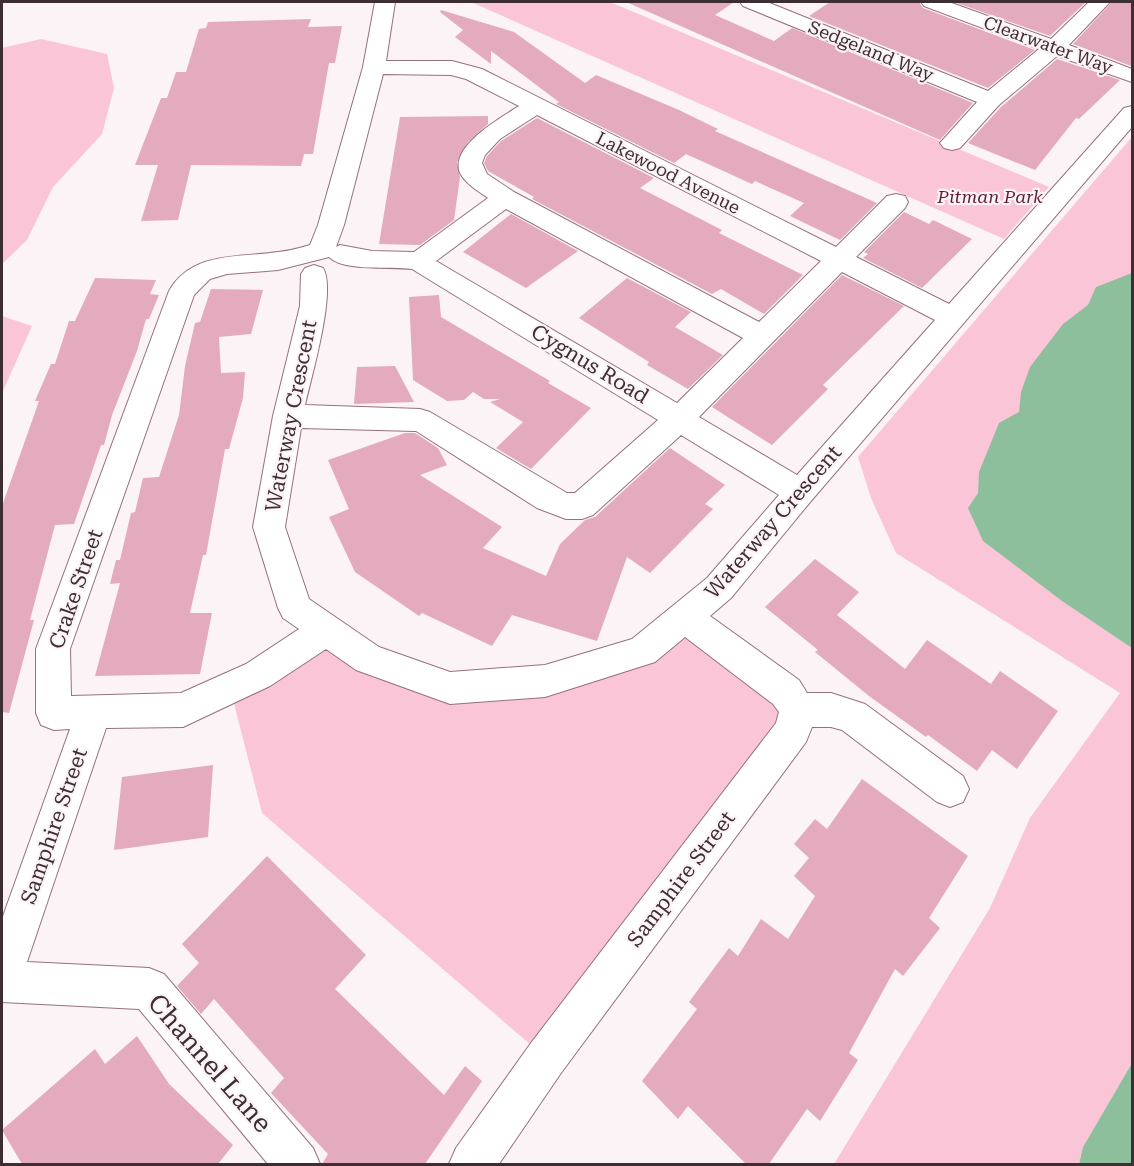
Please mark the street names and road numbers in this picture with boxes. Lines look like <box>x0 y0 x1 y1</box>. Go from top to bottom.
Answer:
street label: Clearwater Way <box>981 11 1116 78</box>
street label: Sedgeland Way <box>806 16 937 85</box>
street label: Lakewood Avenue <box>593 127 744 218</box>
street label: Waterway Crescent <box>261 318 321 514</box>
street label: Cygnus Road <box>527 320 653 409</box>
street label: Waterway Crescent <box>700 440 846 603</box>
street label: Crake Street <box>44 526 108 652</box>
street label: Samphire Street <box>16 745 92 907</box>
street label: Samphire Street <box>622 806 740 951</box>
street label: Channel Lane <box>142 988 278 1138</box>

